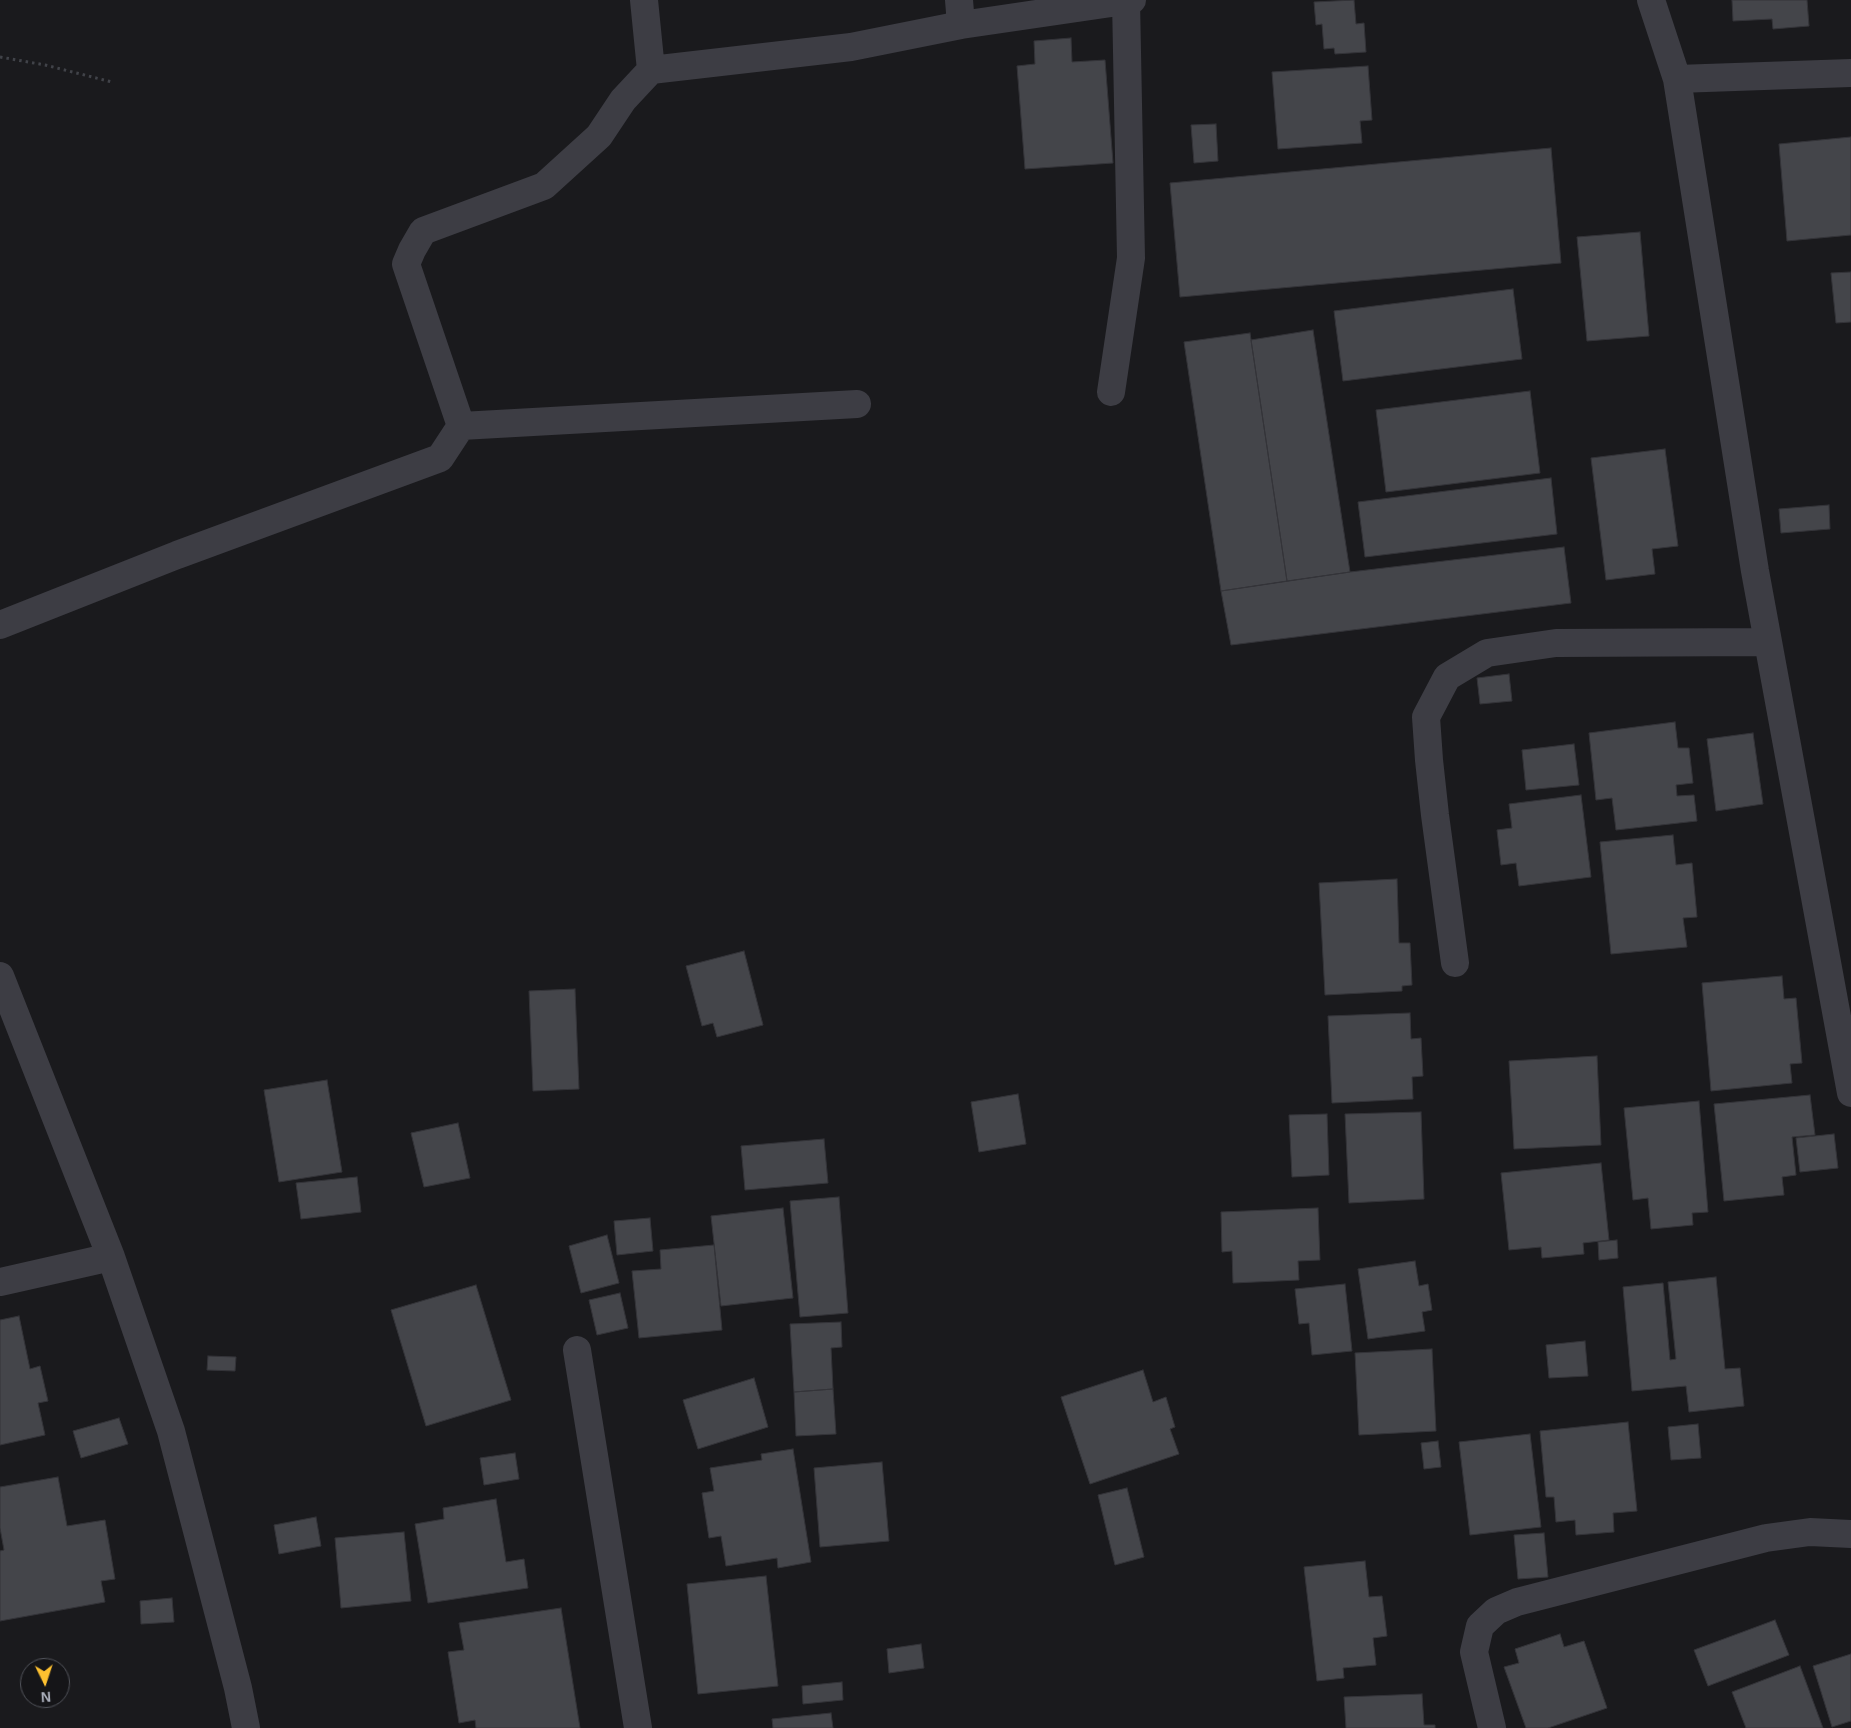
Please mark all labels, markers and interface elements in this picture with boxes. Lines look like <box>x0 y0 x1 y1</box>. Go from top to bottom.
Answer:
north arrow <box>20 1658 70 1708</box>
text: N <box>40 1689 52 1705</box>

